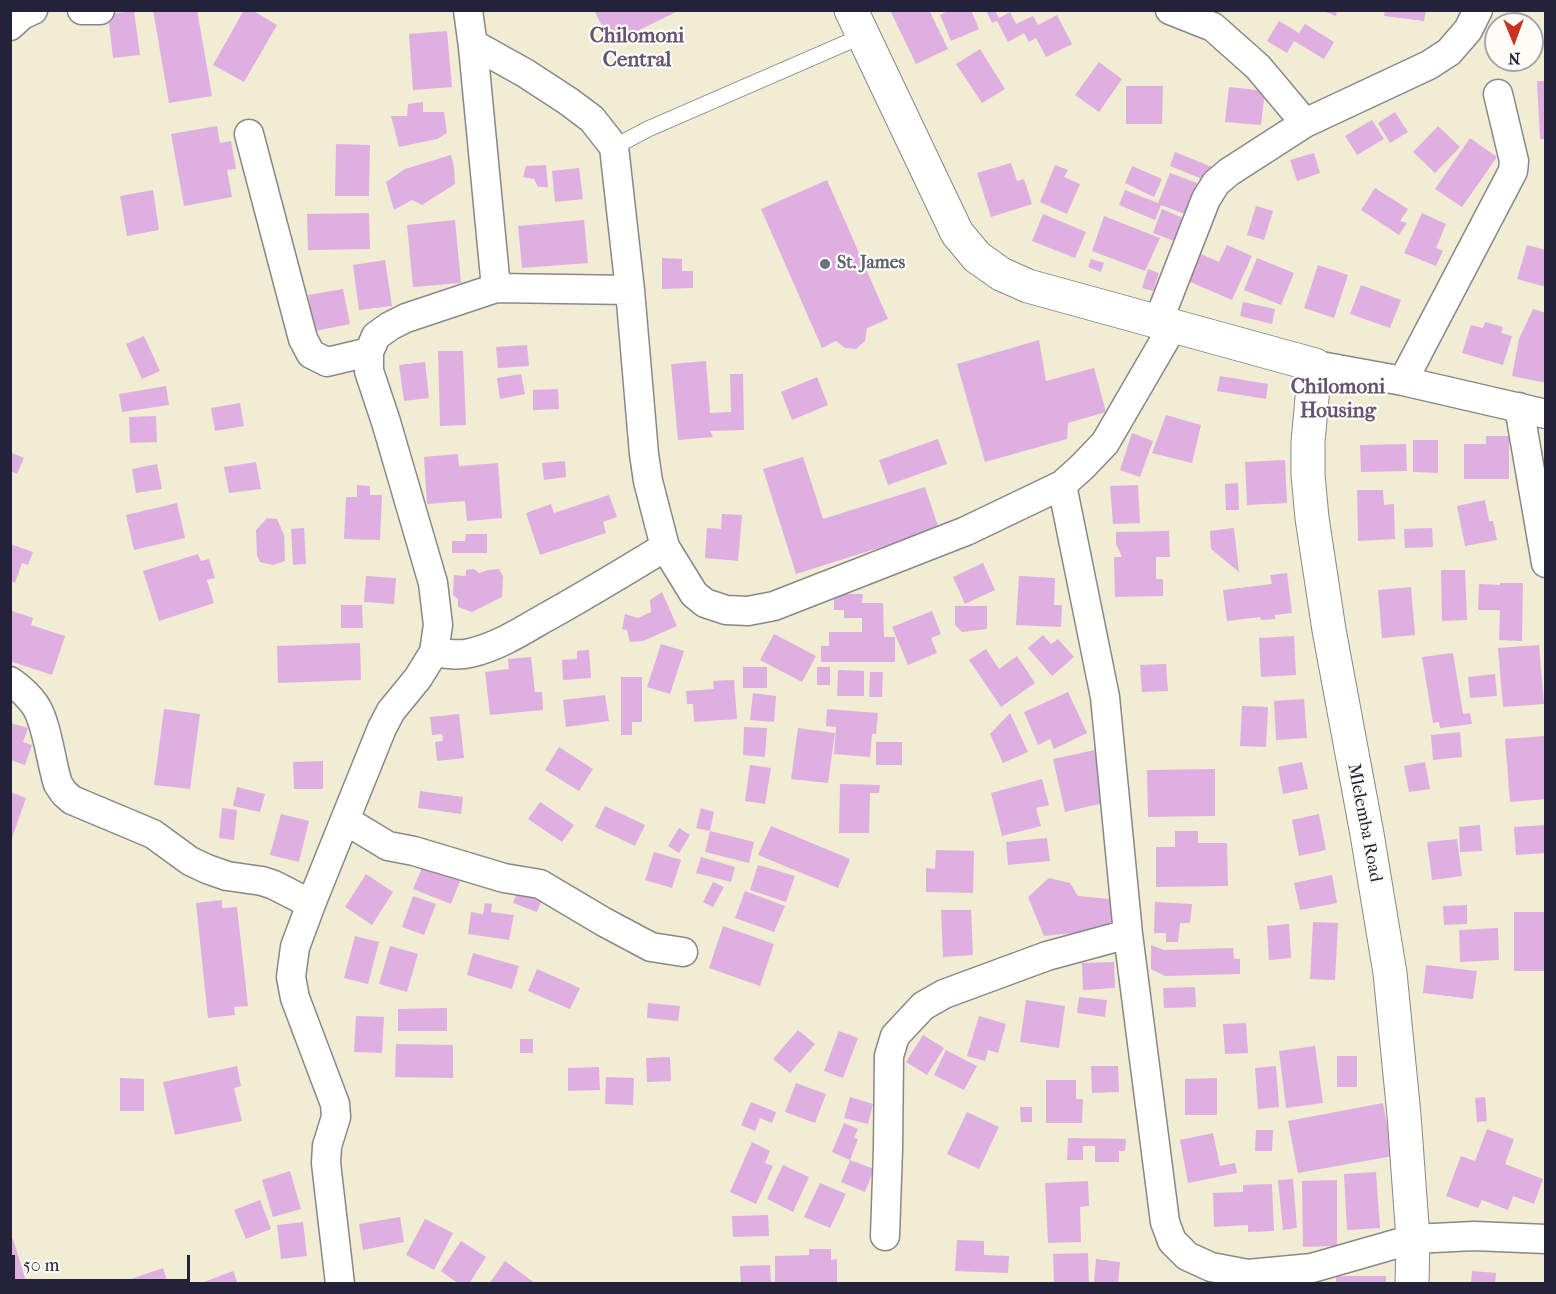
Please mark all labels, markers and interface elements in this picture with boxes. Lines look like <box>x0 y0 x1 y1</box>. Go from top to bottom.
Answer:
north arrow <box>1484 12 1544 72</box>
district label: Chilomoni Central <box>590 24 684 74</box>
text: N <box>1508 49 1521 68</box>
place label: St. James <box>837 253 905 275</box>
marker: St. James <box>818 257 832 271</box>
district label: Chilomoni Housing <box>1291 375 1385 425</box>
street label: Mlelemba Road <box>1342 762 1386 884</box>
scale bar <box>15 1243 194 1281</box>
text: 50 m <box>23 1255 59 1276</box>

